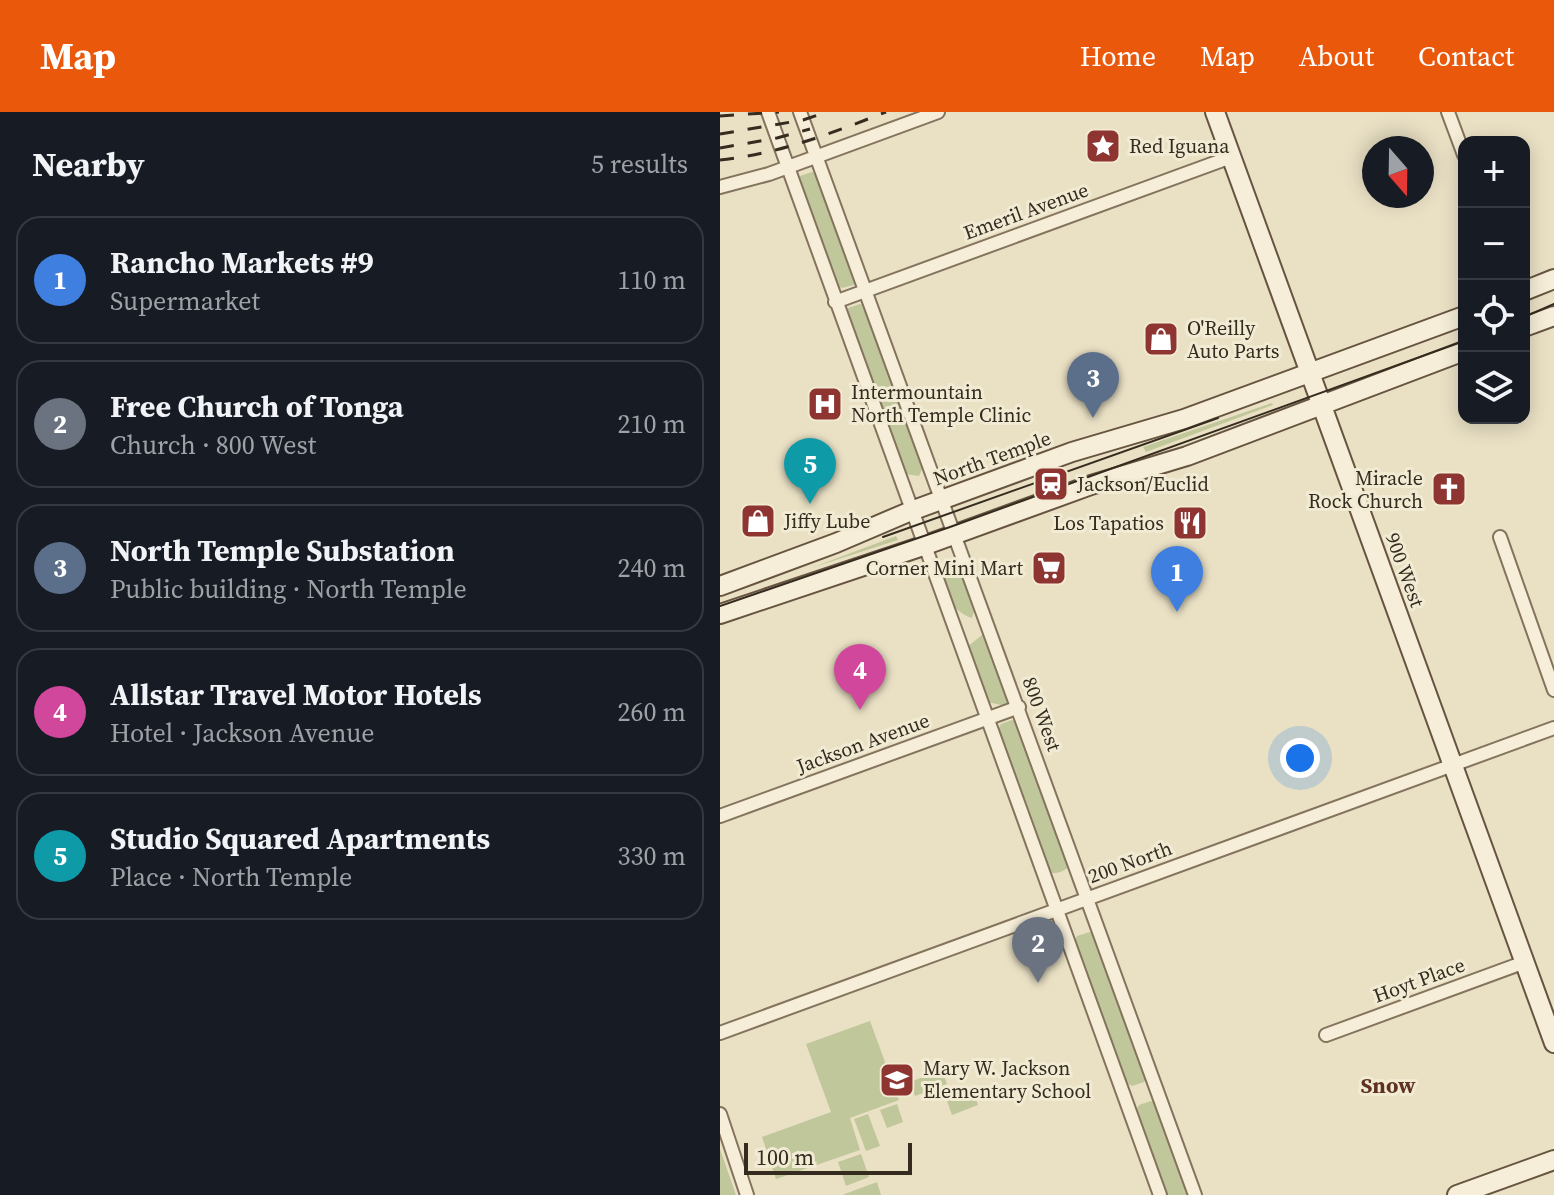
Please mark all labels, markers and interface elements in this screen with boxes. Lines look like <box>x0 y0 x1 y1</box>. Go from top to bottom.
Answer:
text: Map <box>40 30 116 82</box>
text: Home <box>1080 37 1156 75</box>
text: Map <box>1200 37 1255 75</box>
text: About <box>1299 37 1374 75</box>
text: Contact <box>1418 37 1514 75</box>
place icon: Red Iguana <box>1084 127 1122 165</box>
place label: Red Iguana <box>1129 132 1230 160</box>
north arrow <box>1362 136 1434 208</box>
map controls <box>1458 136 1530 424</box>
button: + <box>1458 136 1530 208</box>
text: Nearby <box>32 141 145 187</box>
text: 5 results <box>591 146 688 182</box>
street label: Emeril Avenue <box>960 175 1092 247</box>
button: − <box>1458 208 1530 280</box>
text: Rancho Markets #9 <box>110 242 374 283</box>
text: 1 <box>53 262 67 298</box>
text: 110 m <box>618 262 686 298</box>
button: locate <box>1458 280 1530 352</box>
text: Supermarket <box>110 283 260 319</box>
place label: O'Reilly Auto Parts <box>1187 314 1280 365</box>
shop icon: O'Reilly Auto Parts <box>1142 320 1180 358</box>
pin: 3 <box>1067 352 1119 418</box>
button: layers <box>1458 352 1530 424</box>
place label: Intermountain North Temple Clinic <box>851 378 1032 429</box>
hospital icon: Intermountain North Temple Clinic <box>806 385 844 423</box>
text: Free Church of Tonga <box>110 386 404 427</box>
text: 2 <box>53 406 67 442</box>
text: 210 m <box>618 406 686 442</box>
street label: North Temple <box>929 424 1055 492</box>
text: Church · 800 West <box>110 427 316 463</box>
pin: 5 <box>784 438 836 504</box>
place label: Miracle Rock Church <box>1308 464 1423 515</box>
station icon: Jackson/Euclid <box>1032 465 1070 503</box>
place label: Jackson/Euclid <box>1076 470 1210 498</box>
church icon: Miracle Rock Church <box>1430 470 1468 508</box>
shop icon: Jiffy Lube <box>739 502 777 540</box>
restaurant icon: Los Tapatios <box>1171 504 1209 542</box>
place label: Jiffy Lube <box>783 507 870 535</box>
place label: Los Tapatios <box>1053 509 1164 537</box>
street label: 900 West <box>1379 529 1432 612</box>
text: North Temple Substation <box>110 530 455 571</box>
pin: 1 <box>1151 546 1203 612</box>
supermarket icon: Corner Mini Mart <box>1030 549 1068 587</box>
text: 3 <box>53 550 67 586</box>
text: 240 m <box>618 550 686 586</box>
place label: Corner Mini Mart <box>866 554 1023 582</box>
text: Public building · North Temple <box>110 571 467 607</box>
pin: 4 <box>834 644 886 710</box>
street label: 800 West <box>1016 673 1069 756</box>
text: Allstar Travel Motor Hotels <box>110 674 482 715</box>
text: 4 <box>53 694 67 730</box>
text: 260 m <box>618 694 686 730</box>
street label: Jackson Avenue <box>792 706 933 780</box>
text: Hotel · Jackson Avenue <box>110 715 374 751</box>
your location <box>1280 738 1320 778</box>
text: Studio Squared Apartments <box>110 818 490 859</box>
street label: 200 North <box>1084 834 1176 890</box>
text: 5 <box>53 838 67 874</box>
text: 330 m <box>618 838 686 874</box>
text: Place · North Temple <box>110 859 352 895</box>
pin: 2 <box>1012 917 1064 983</box>
street label: Hoyt Place <box>1369 951 1469 1009</box>
place label: Mary W. Jackson Elementary School <box>923 1054 1091 1105</box>
school or university icon: Mary W. Jackson Elementary School <box>878 1061 916 1099</box>
district label: Snow <box>1360 1070 1416 1100</box>
scale bar <box>744 1139 912 1175</box>
text: 100 m <box>756 1142 814 1172</box>

